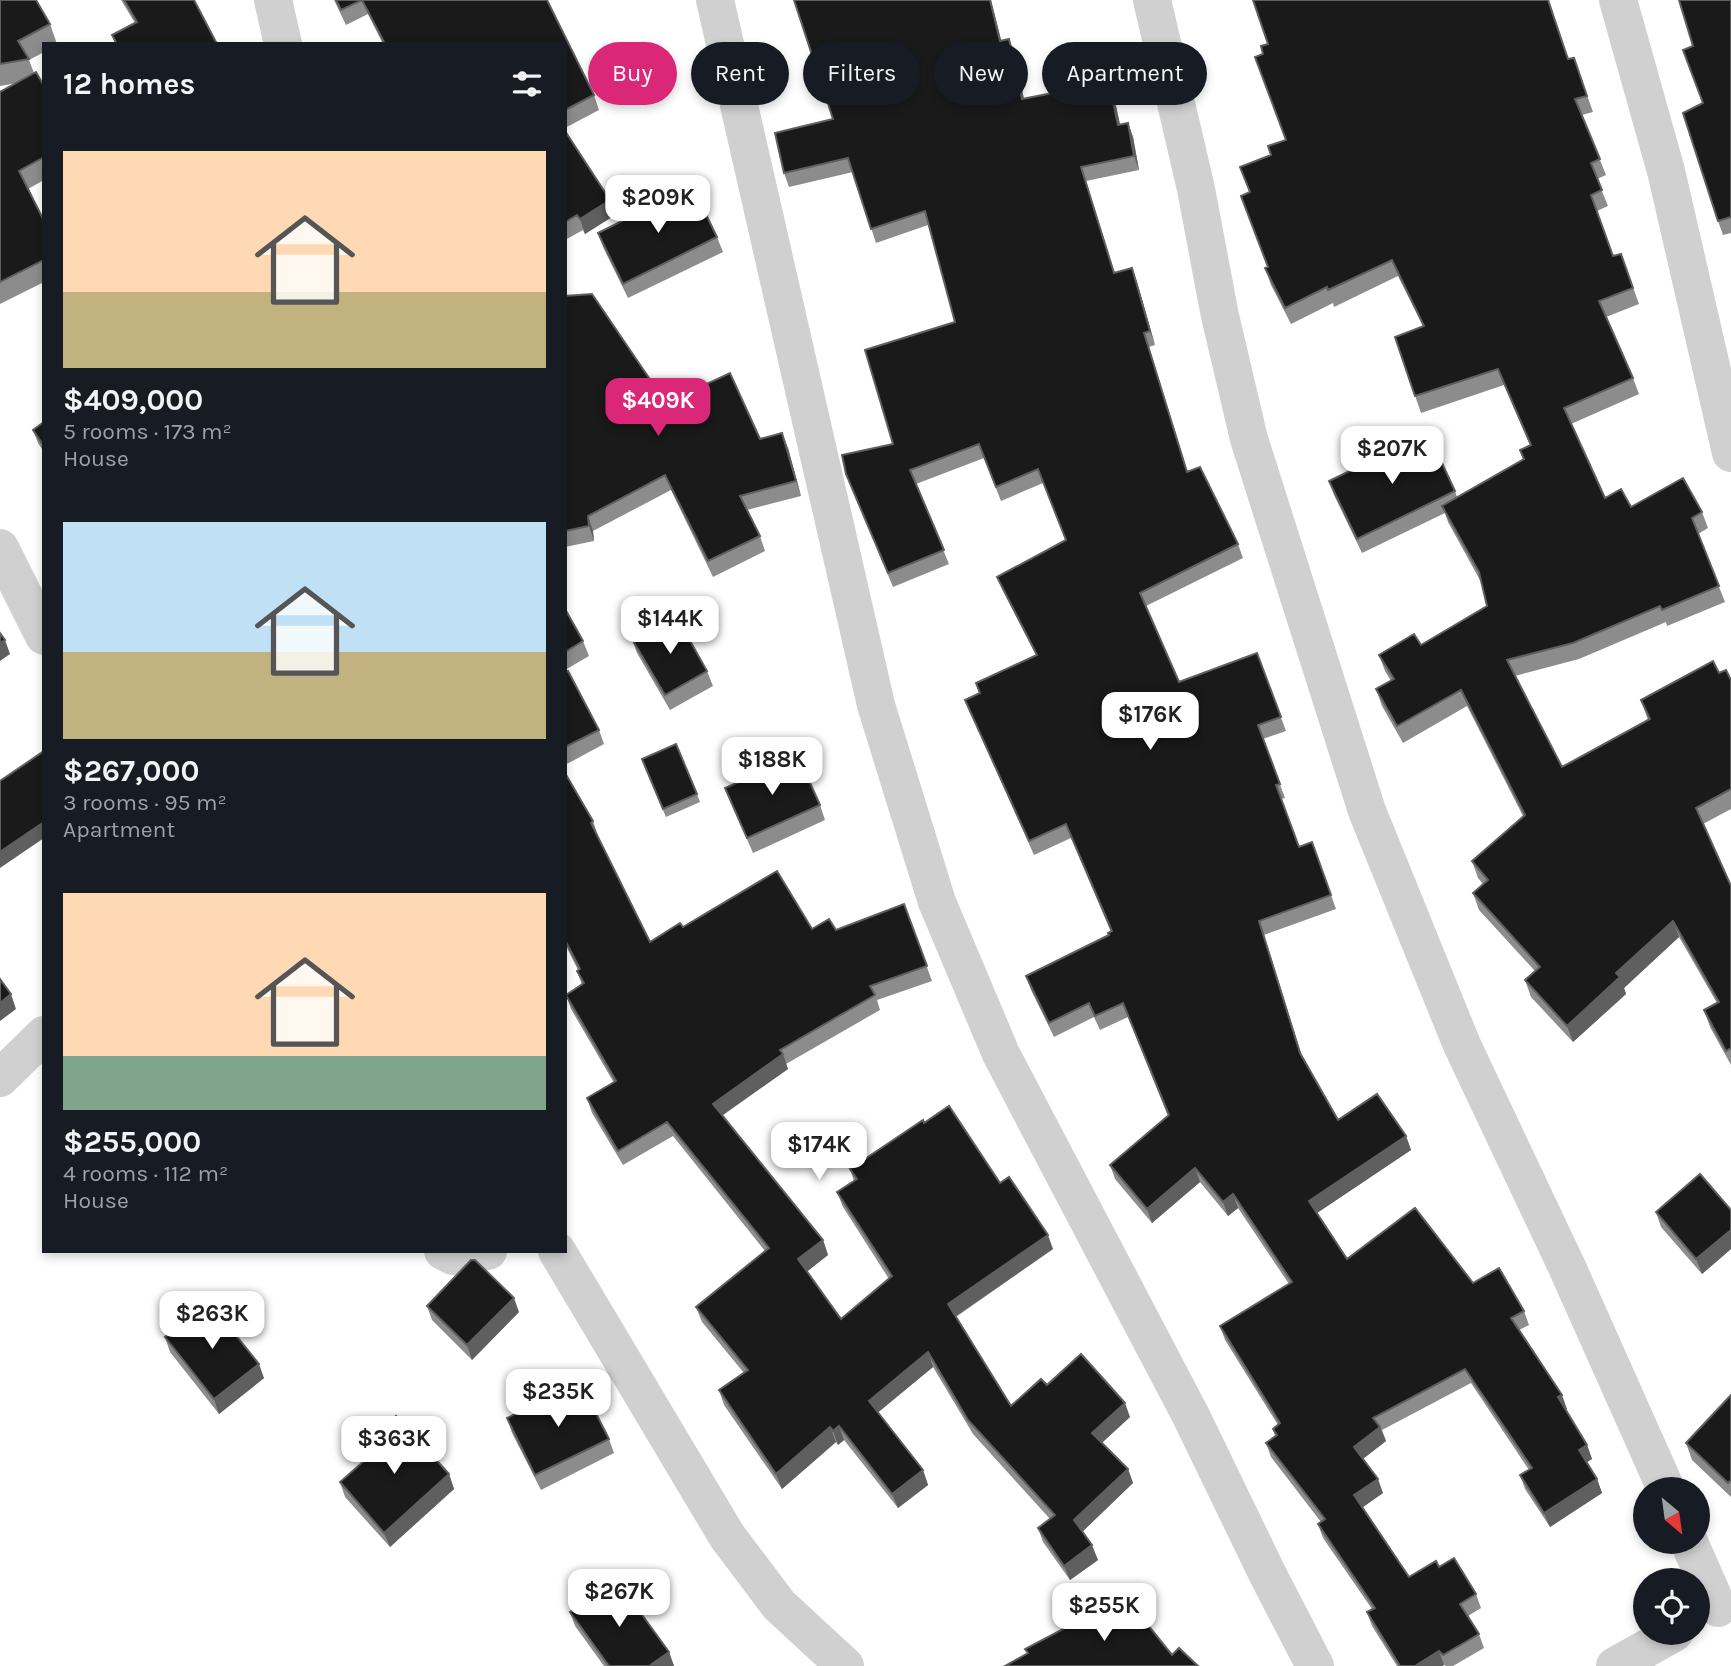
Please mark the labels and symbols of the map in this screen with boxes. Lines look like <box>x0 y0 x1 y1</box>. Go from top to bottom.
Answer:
pin: $209K <box>609 176 707 235</box>
pin: $409K <box>609 378 707 438</box>
pin: $207K <box>1343 426 1441 486</box>
pin: $144K <box>621 596 719 656</box>
pin: $176K <box>1101 692 1199 752</box>
pin: $188K <box>723 738 821 797</box>
pin: $174K <box>770 1122 868 1182</box>
pin: $263K <box>163 1292 261 1351</box>
pin: $235K <box>509 1370 607 1429</box>
pin: $363K <box>345 1416 443 1476</box>
north arrow <box>1633 1477 1710 1554</box>
pin: $267K <box>570 1570 668 1629</box>
pin: $255K <box>1055 1584 1153 1643</box>

